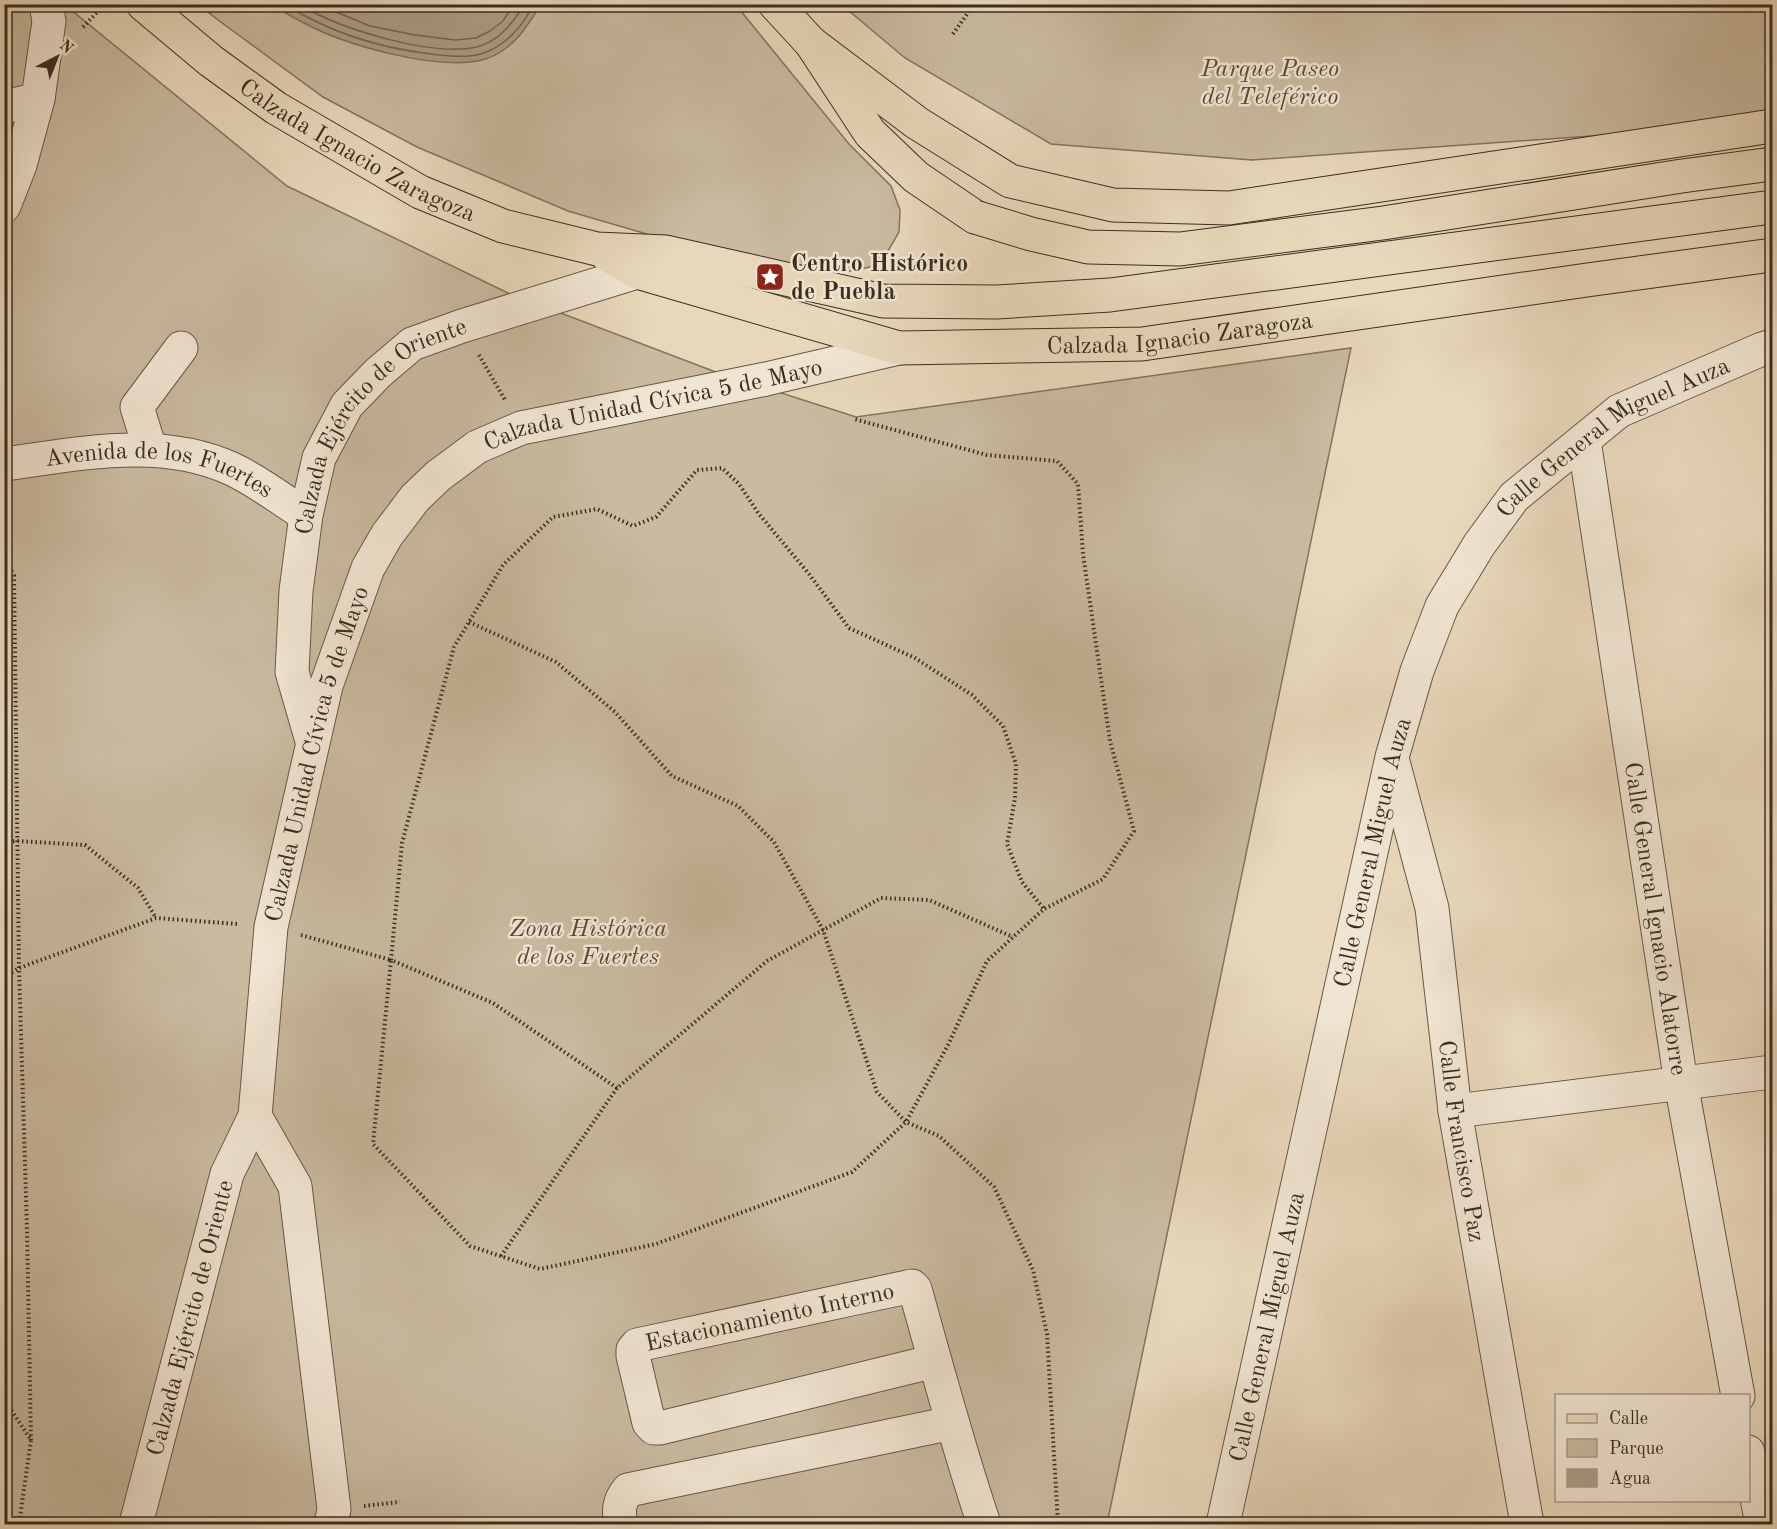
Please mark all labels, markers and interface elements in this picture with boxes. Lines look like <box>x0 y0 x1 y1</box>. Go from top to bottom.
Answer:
north arrow <box>27 27 87 87</box>
text: N <box>56 37 76 58</box>
park label: Parque Paseo del Teleférico <box>1200 58 1339 110</box>
street label: Calzada Ignacio Zaragoza <box>234 76 479 227</box>
place label: Centro Histórico de Puebla <box>791 253 968 305</box>
place icon: Centro Histórico de Puebla <box>754 261 786 293</box>
street label: Calzada Ignacio Zaragoza <box>1046 310 1314 360</box>
street label: Calzada Ejército de Oriente <box>294 315 470 536</box>
street label: Calle General Miguel Auza <box>1493 354 1734 523</box>
street label: Calzada Unidad Cívica 5 de Mayo <box>481 356 825 457</box>
street label: Avenida de los Fuertes <box>43 440 277 504</box>
street label: Calzada Unidad Cívica 5 de Mayo <box>263 584 374 925</box>
street label: Calle General Miguel Auza <box>1332 715 1417 990</box>
street label: Calle General Ignacio Alatorre <box>1619 761 1690 1077</box>
park label: Zona Histórica de los Fuertes <box>509 918 667 970</box>
street label: Calle Francisco Paz <box>1433 1039 1488 1244</box>
street label: Calzada Ejército de Oriente <box>144 1178 239 1459</box>
street label: Calle General Miguel Auza <box>1227 1190 1310 1465</box>
street label: Estacionamiento Interno <box>643 1280 897 1357</box>
legend <box>1555 1394 1750 1502</box>
text: Calle <box>1609 1410 1648 1428</box>
text: Parque <box>1609 1440 1664 1458</box>
text: Agua <box>1609 1470 1651 1488</box>

